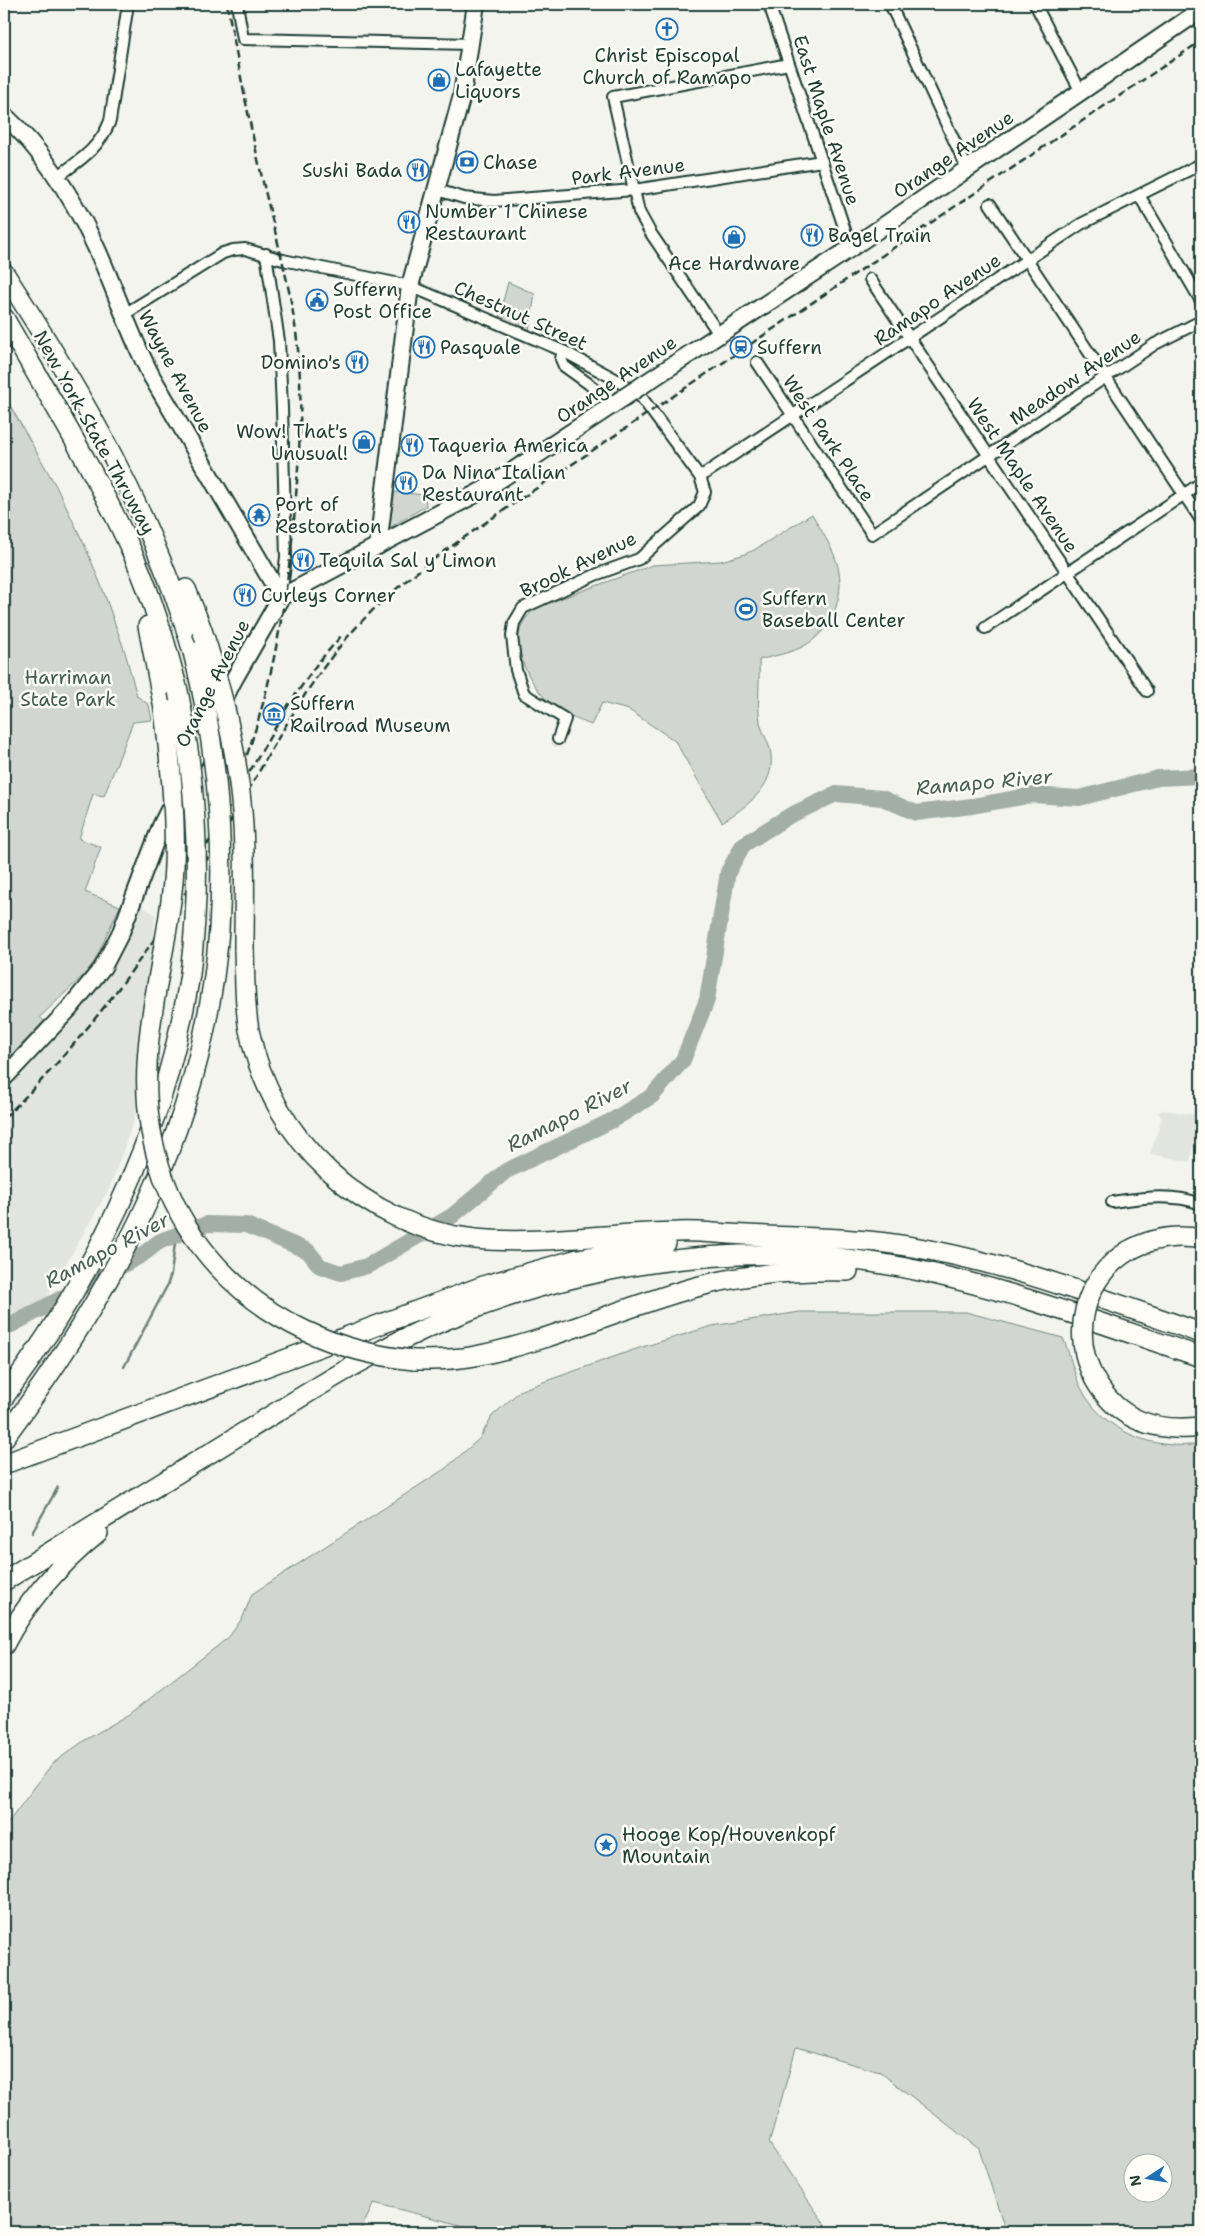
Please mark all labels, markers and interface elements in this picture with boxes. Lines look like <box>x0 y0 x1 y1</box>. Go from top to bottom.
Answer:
church icon: Christ Episcopal Church of Ramapo <box>655 17 679 41</box>
street label: East Maple Avenue <box>787 32 866 208</box>
place label: Christ Episcopal Church of Ramapo <box>583 43 751 90</box>
place label: Lafayette Liquors <box>455 57 542 104</box>
shop icon: Lafayette Liquors <box>427 68 451 92</box>
street label: Orange Avenue <box>888 105 1018 204</box>
bank icon: Chase <box>455 150 479 174</box>
place label: Chase <box>483 150 538 175</box>
street label: Park Avenue <box>570 152 686 191</box>
place label: Sushi Bada <box>302 158 402 183</box>
restaurant icon: Sushi Bada <box>406 158 430 182</box>
place label: Number 1 Chinese Restaurant <box>425 199 588 246</box>
restaurant icon: Number 1 Chinese Restaurant <box>397 210 421 234</box>
restaurant icon: Bagel Train <box>800 223 824 247</box>
place label: Bagel Train <box>828 223 931 248</box>
shop icon: Ace Hardware <box>722 225 746 249</box>
street label: Ramapo Avenue <box>869 248 1006 351</box>
place label: Ace Hardware <box>668 251 800 276</box>
street label: Chestnut Street <box>450 275 591 356</box>
place label: Suffern Post Office <box>333 277 432 324</box>
public building icon: Suffern Post Office <box>305 288 329 312</box>
street label: Wayne Avenue <box>133 306 218 437</box>
street label: Meadow Avenue <box>1005 324 1146 431</box>
street label: New York State Thruway <box>28 326 161 539</box>
street label: Orange Avenue <box>551 330 681 429</box>
restaurant icon: Pasquale <box>412 335 436 359</box>
place label: Pasquale <box>440 335 521 360</box>
station icon: Suffern <box>729 335 753 359</box>
place label: Suffern <box>757 335 822 360</box>
place label: Domino's <box>261 350 341 375</box>
restaurant icon: Domino's <box>345 350 369 374</box>
street label: West Park Place <box>777 370 880 506</box>
street label: West Maple Avenue <box>961 393 1084 558</box>
place label: Wow! That's Unusual! <box>236 419 348 466</box>
shop icon: Wow! That's Unusual! <box>352 430 376 454</box>
restaurant icon: Taqueria America <box>400 433 424 457</box>
place label: Taqueria America <box>428 433 588 458</box>
place label: Da Nina Italian Restaurant <box>422 460 566 507</box>
restaurant icon: Da Nina Italian Restaurant <box>394 471 418 495</box>
place label: Port of Restoration <box>275 492 382 539</box>
temple icon: Port of Restoration <box>247 503 271 527</box>
street label: Brook Avenue <box>516 526 640 603</box>
restaurant icon: Tequila Sal y Limon <box>291 548 315 572</box>
place label: Tequila Sal y Limon <box>319 548 496 573</box>
restaurant icon: Curleys Corner <box>233 583 257 607</box>
place label: Curleys Corner <box>261 583 396 608</box>
place label: Suffern Baseball Center <box>762 586 906 633</box>
sports icon: Suffern Baseball Center <box>734 597 758 621</box>
street label: Orange Avenue <box>169 615 255 751</box>
park label: Harriman State Park <box>20 665 116 712</box>
place label: Suffern Railroad Museum <box>290 691 451 738</box>
museum icon: Suffern Railroad Museum <box>262 702 286 726</box>
water label: Ramapo River <box>915 763 1054 801</box>
water label: Ramapo River <box>502 1072 636 1158</box>
water label: Ramapo River <box>40 1206 174 1294</box>
place label: Hooge Kop/Houvenkopf Mountain <box>622 1822 837 1869</box>
place icon: Hooge Kop/Houvenkopf Mountain <box>594 1833 618 1857</box>
north arrow <box>1122 2154 1172 2204</box>
text: N <box>1125 2173 1145 2188</box>

